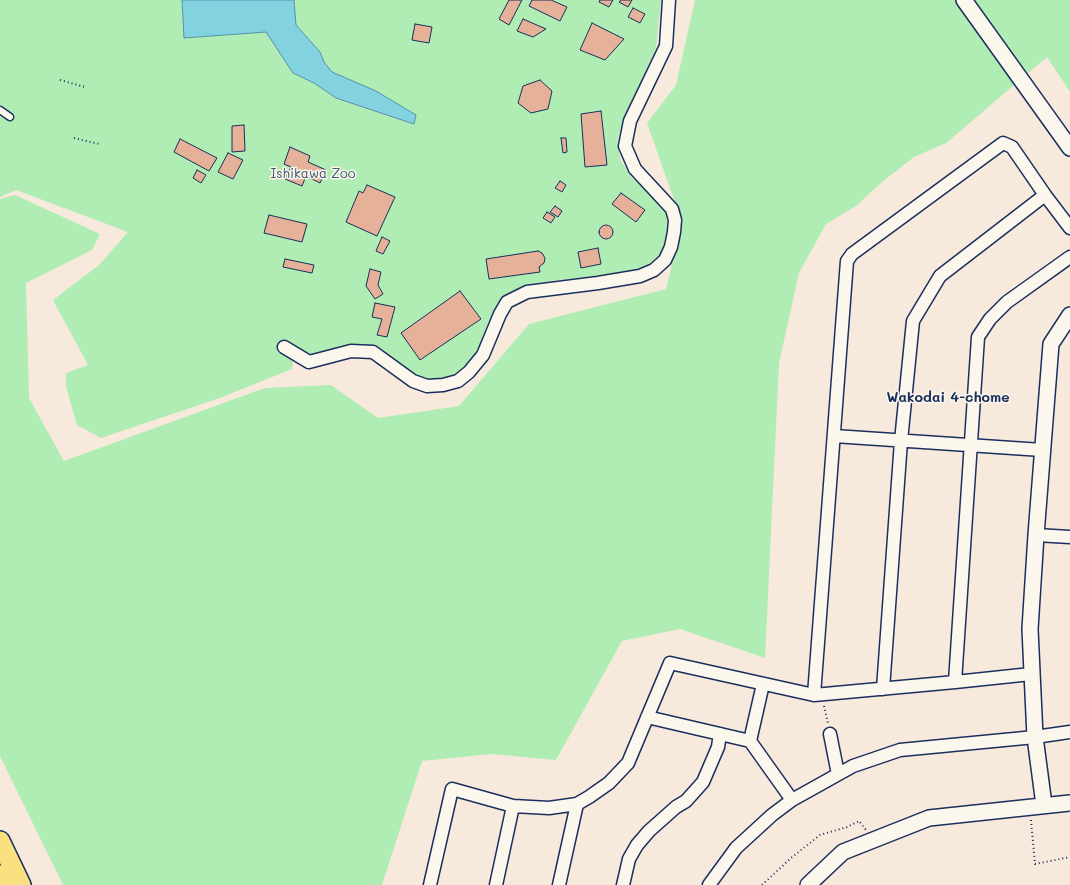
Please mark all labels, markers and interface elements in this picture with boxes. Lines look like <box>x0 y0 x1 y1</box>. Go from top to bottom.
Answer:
park label: Ishikawa Zoo <box>271 166 355 182</box>
district label: Wakodai 4-chome <box>886 390 1010 406</box>

